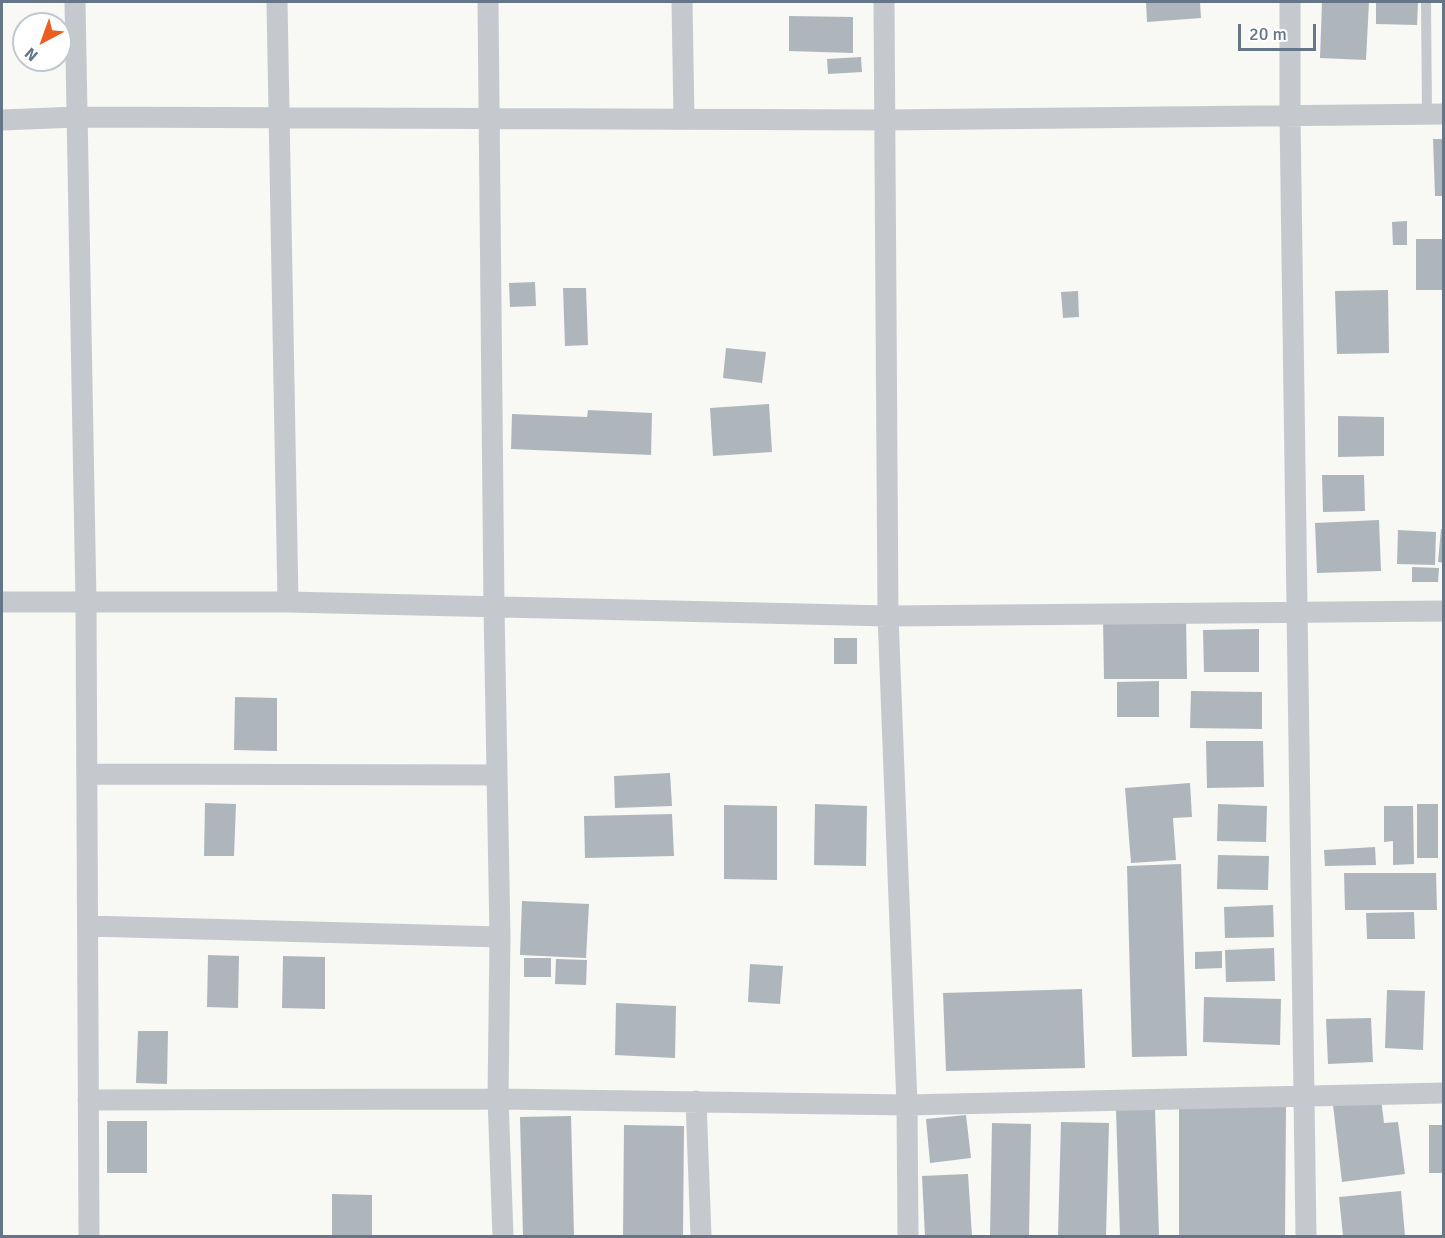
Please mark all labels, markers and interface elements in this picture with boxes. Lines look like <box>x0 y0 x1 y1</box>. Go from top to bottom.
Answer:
north arrow <box>12 12 72 72</box>
scale bar <box>1241 12 1319 50</box>
text: 20 m <box>1249 23 1287 45</box>
text: N <box>21 43 42 65</box>

